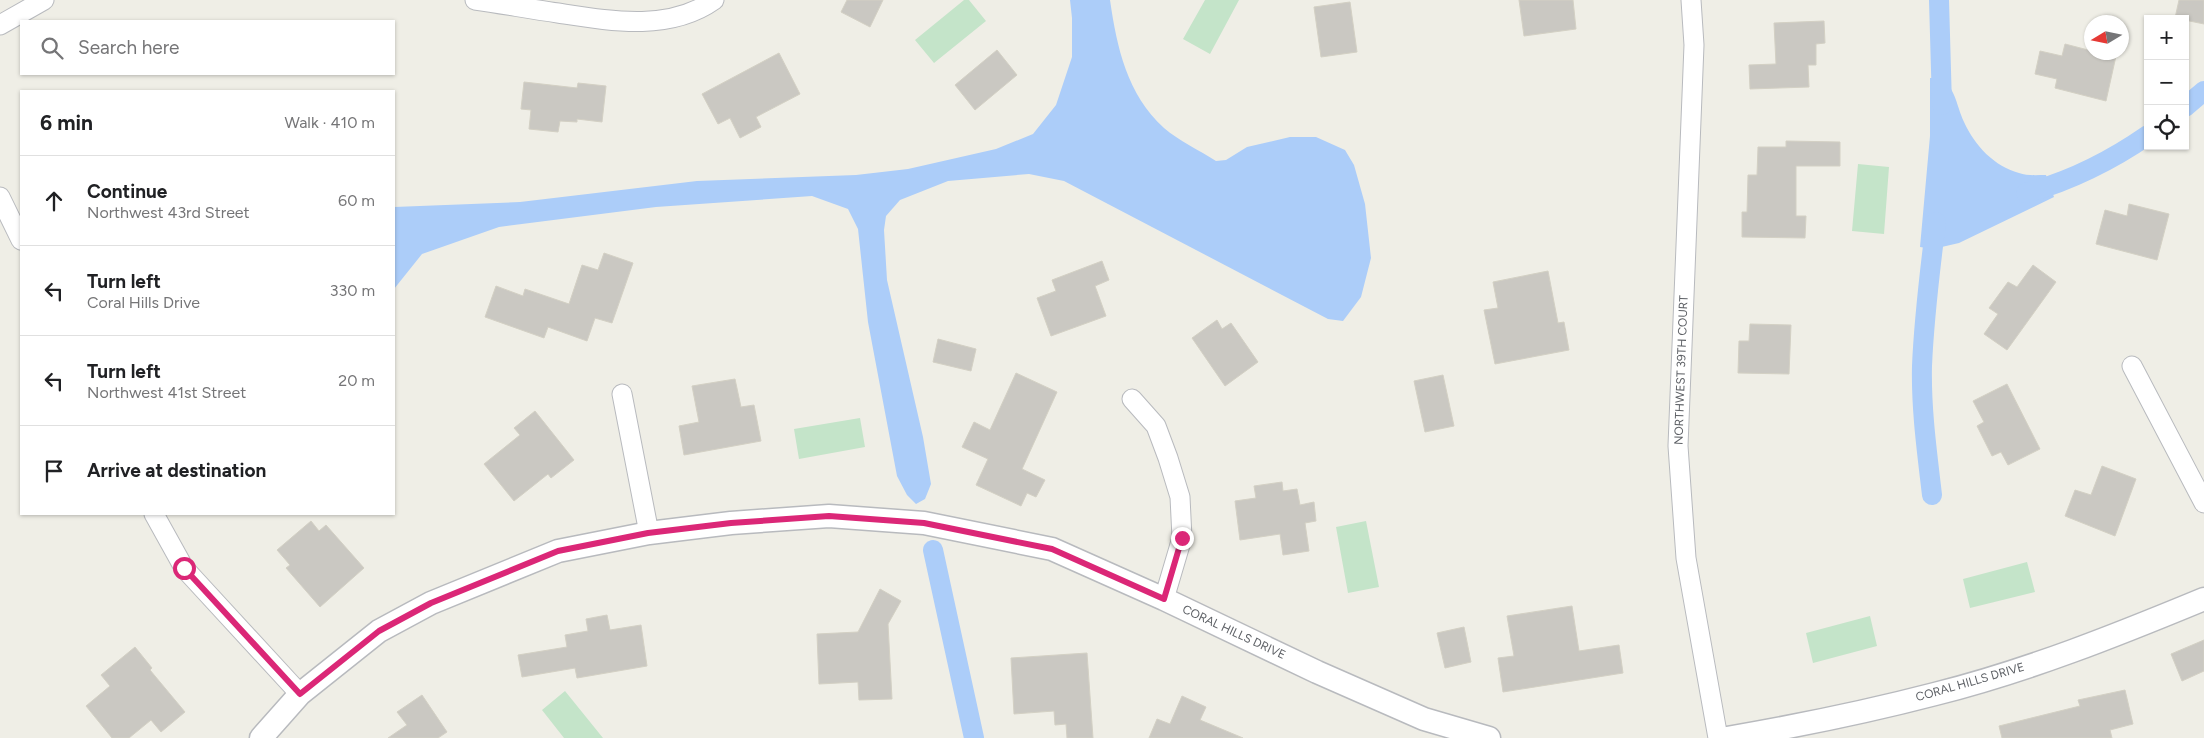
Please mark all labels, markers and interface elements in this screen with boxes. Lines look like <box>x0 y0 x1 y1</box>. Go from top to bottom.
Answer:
north arrow <box>2084 15 2129 60</box>
map controls <box>2144 15 2189 150</box>
button: + <box>2144 15 2189 60</box>
search box <box>20 20 395 75</box>
icon: search <box>38 34 66 62</box>
text: Search here <box>78 36 180 59</box>
button: − <box>2144 60 2189 105</box>
button: locate <box>2144 105 2189 150</box>
text: 6 min <box>40 110 93 135</box>
text: Walk · 410 m <box>285 113 375 132</box>
text: Continue <box>87 180 167 203</box>
icon: ahead <box>40 187 68 215</box>
text: 60 m <box>338 191 375 210</box>
text: Northwest 43rd Street <box>87 203 250 222</box>
text: Turn left <box>87 270 161 293</box>
icon: left <box>40 277 68 305</box>
text: 330 m <box>330 281 375 300</box>
text: Coral Hills Drive <box>87 293 200 312</box>
street label: NORTHWEST 39TH COURT <box>1671 295 1691 445</box>
text: Turn left <box>87 360 161 383</box>
icon: left <box>40 367 68 395</box>
text: 20 m <box>338 371 375 390</box>
text: Northwest 41st Street <box>87 383 246 402</box>
icon: arrive <box>40 457 68 485</box>
text: Arrive at destination <box>87 459 266 482</box>
route end <box>1171 527 1194 550</box>
route start <box>173 557 196 580</box>
street label: CORAL HILLS DRIVE <box>1180 602 1288 662</box>
street label: CORAL HILLS DRIVE <box>1914 660 2026 704</box>

